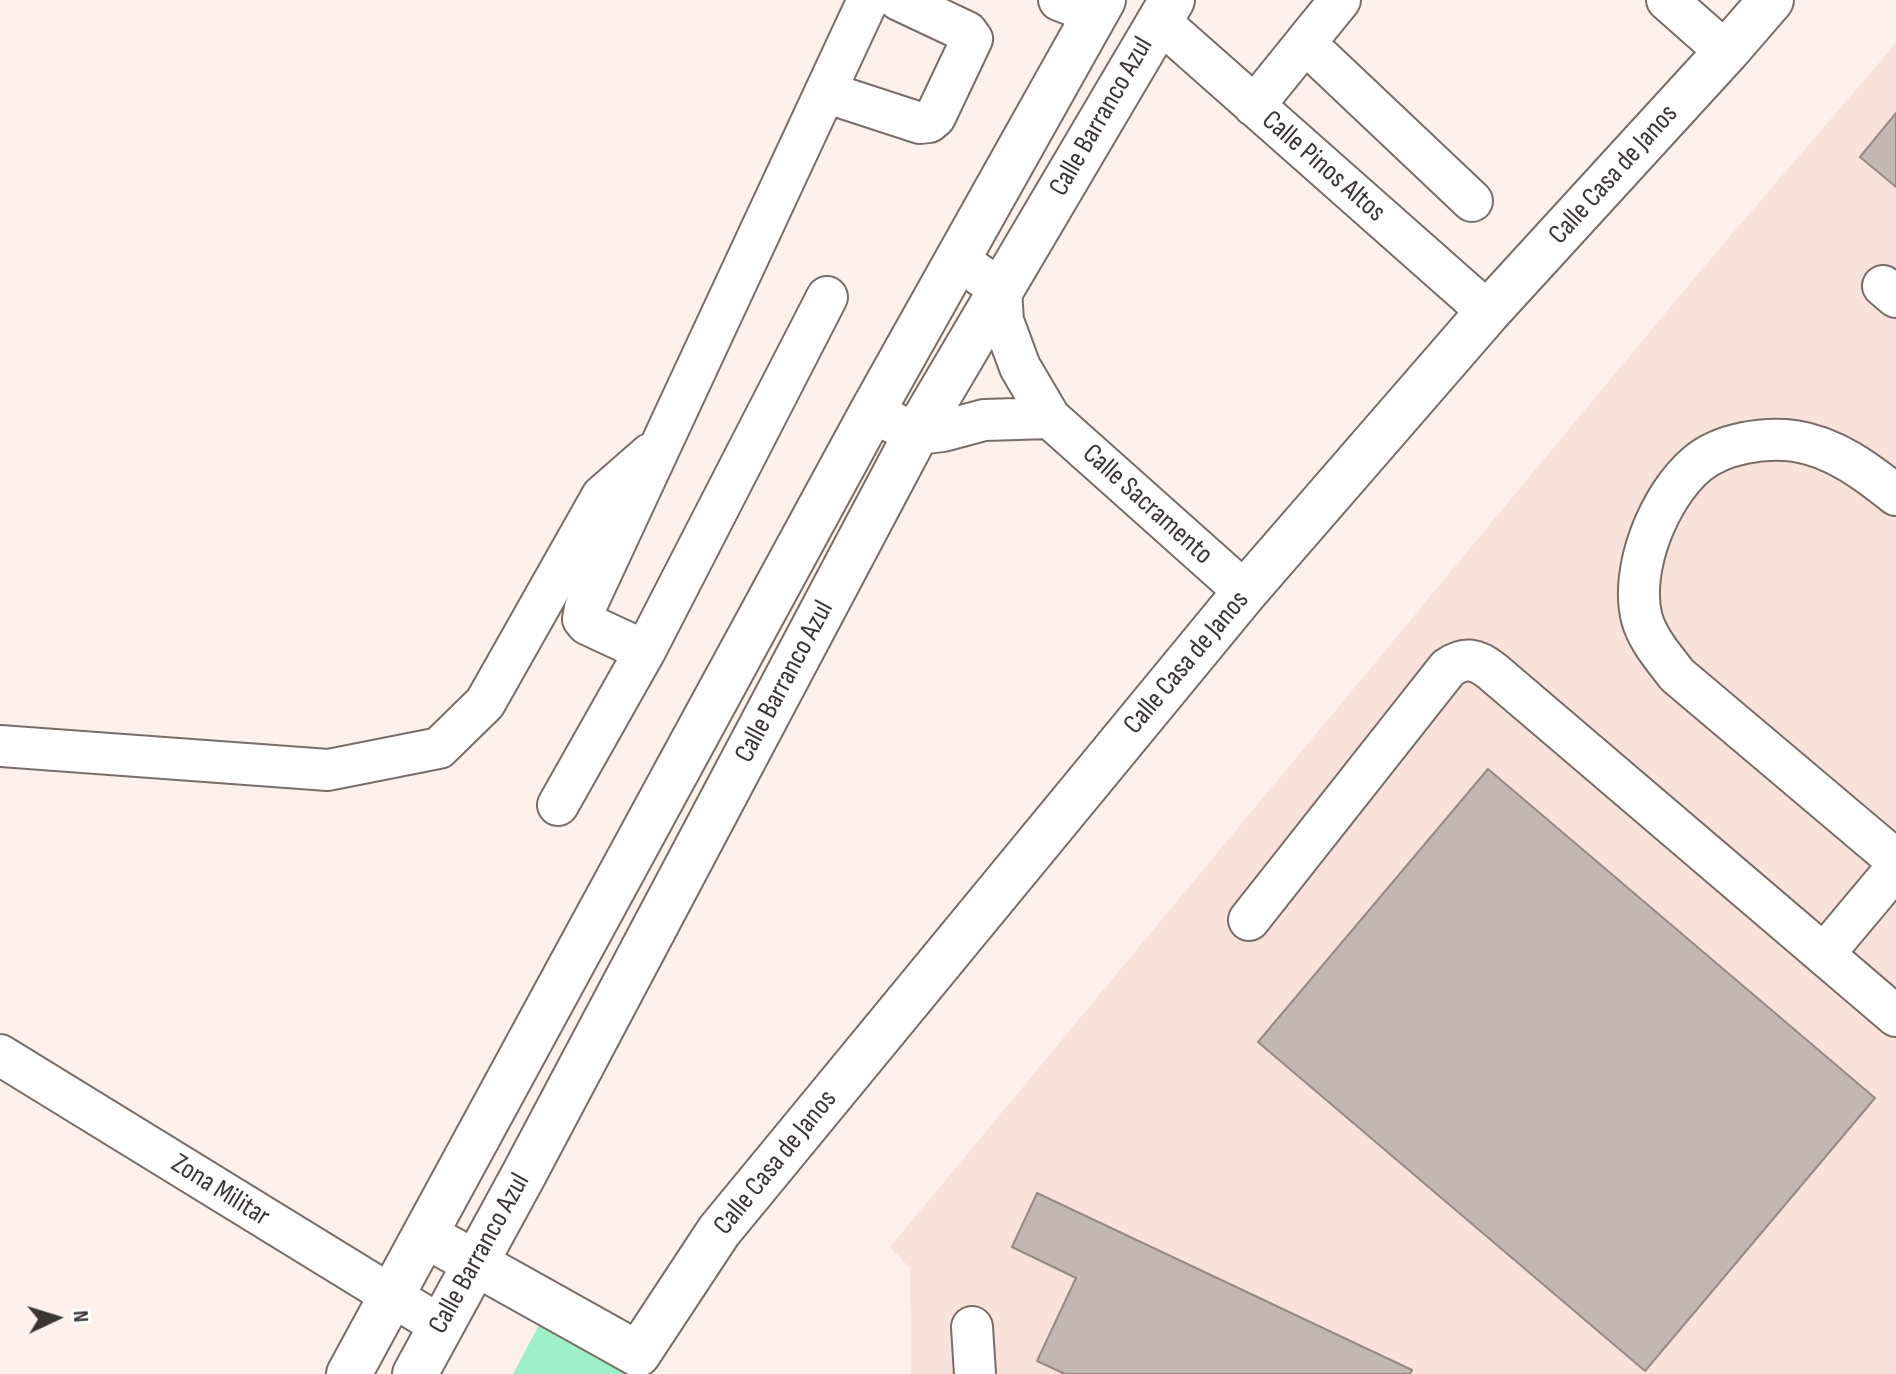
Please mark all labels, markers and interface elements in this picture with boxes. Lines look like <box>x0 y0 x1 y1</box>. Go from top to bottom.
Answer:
street label: Calle Barranco Azul <box>1043 32 1161 202</box>
street label: Calle Casa de Janos <box>1542 98 1686 252</box>
street label: Calle Pinos Altos <box>1254 104 1392 230</box>
street label: Calle Sacramento <box>1075 438 1219 572</box>
street label: Calle Casa de Janos <box>1117 585 1257 741</box>
street label: Calle Barranco Azul <box>728 596 842 768</box>
street label: Calle Casa de Janos <box>707 1084 845 1242</box>
street label: Zona Militar <box>164 1148 276 1234</box>
street label: Calle Barranco Azul <box>422 1168 538 1340</box>
north arrow <box>16 1278 96 1358</box>
text: N <box>67 1309 94 1323</box>

